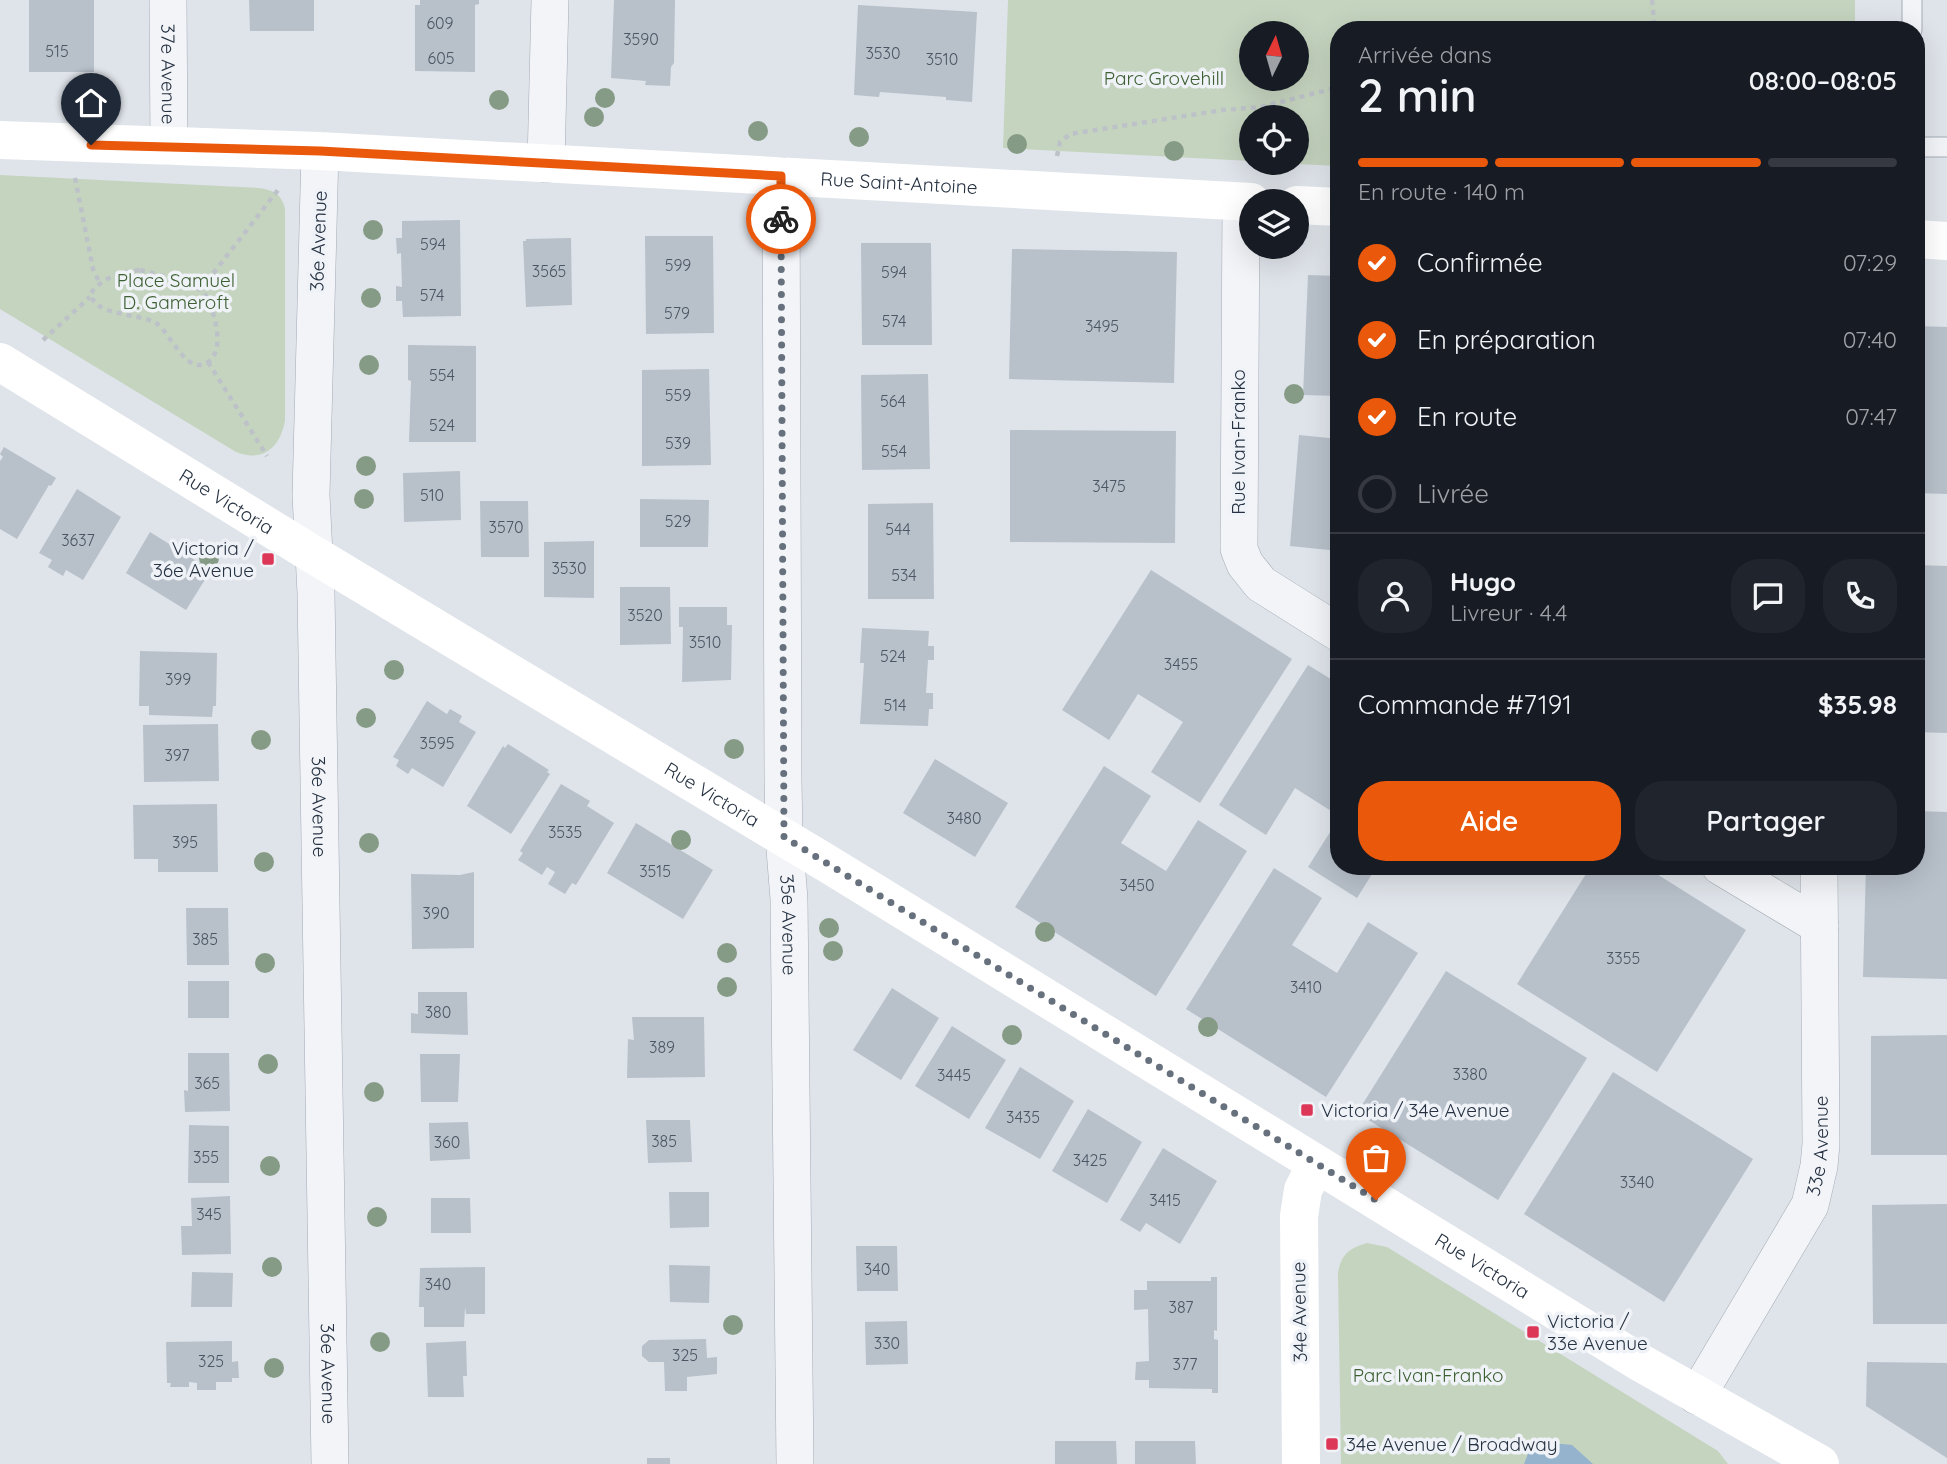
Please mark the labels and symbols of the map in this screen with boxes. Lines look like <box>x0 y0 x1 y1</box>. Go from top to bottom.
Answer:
house number: 609 <box>426 13 454 33</box>
north arrow <box>1239 21 1309 91</box>
street label: 37e Avenue <box>156 24 181 124</box>
house number: 3590 <box>623 29 659 49</box>
house number: 515 <box>45 41 69 61</box>
house number: 3530 <box>865 43 901 63</box>
house number: 605 <box>428 48 454 68</box>
house number: 3510 <box>926 49 958 69</box>
park label: Parc Grovehill <box>1104 66 1224 90</box>
pin <box>61 73 121 145</box>
street label: Rue Saint-Antoine <box>820 166 978 199</box>
courier <box>746 184 816 254</box>
street label: 36e Avenue <box>304 190 332 292</box>
house number: 594 <box>420 234 446 254</box>
house number: 599 <box>665 255 691 275</box>
house number: 3565 <box>532 261 566 281</box>
house number: 594 <box>881 262 907 282</box>
park label: Place Samuel D. Gameroft <box>117 268 235 314</box>
house number: 574 <box>420 285 444 305</box>
house number: 579 <box>664 303 690 323</box>
house number: 574 <box>882 311 906 331</box>
house number: 3495 <box>1085 316 1119 336</box>
house number: 554 <box>429 365 455 385</box>
street label: Rue Ivan-Franko <box>1226 369 1250 515</box>
house number: 559 <box>665 385 691 405</box>
house number: 564 <box>880 391 906 411</box>
house number: 524 <box>429 415 455 435</box>
house number: 539 <box>665 433 691 453</box>
house number: 554 <box>881 441 907 461</box>
street label: Rue Victoria <box>175 463 278 539</box>
house number: 3475 <box>1092 476 1126 496</box>
house number: 510 <box>420 485 444 505</box>
house number: 529 <box>665 511 691 531</box>
house number: 3570 <box>489 517 523 537</box>
house number: 544 <box>885 519 911 539</box>
house number: 3637 <box>61 530 95 550</box>
place label: Victoria / 36e Avenue <box>153 536 254 582</box>
marker: Victoria / 36e Avenue <box>260 551 276 567</box>
house number: 3530 <box>551 558 587 578</box>
house number: 534 <box>891 565 917 585</box>
house number: 3520 <box>627 605 663 625</box>
house number: 3510 <box>689 632 721 652</box>
house number: 524 <box>880 646 906 666</box>
house number: 3455 <box>1164 654 1198 674</box>
house number: 399 <box>165 669 191 689</box>
house number: 514 <box>884 695 906 715</box>
house number: 3595 <box>420 733 454 753</box>
house number: 397 <box>164 745 190 765</box>
street label: 36e Avenue <box>307 756 332 857</box>
street label: Rue Victoria <box>660 757 764 832</box>
house number: 3480 <box>947 808 981 828</box>
house number: 3535 <box>548 822 582 842</box>
house number: 395 <box>172 832 198 852</box>
house number: 3515 <box>639 861 671 881</box>
street label: 35e Avenue <box>775 873 802 976</box>
house number: 3450 <box>1119 875 1155 895</box>
house number: 390 <box>423 903 449 923</box>
house number: 385 <box>192 929 218 949</box>
house number: 3355 <box>1606 948 1640 968</box>
house number: 3410 <box>1290 977 1322 997</box>
house number: 380 <box>425 1002 451 1022</box>
house number: 389 <box>649 1037 675 1057</box>
house number: 3380 <box>1453 1064 1487 1084</box>
house number: 3445 <box>937 1065 971 1085</box>
house number: 365 <box>194 1073 220 1093</box>
street label: 33e Avenue <box>1800 1096 1833 1198</box>
place label: Victoria / 34e Avenue <box>1321 1098 1509 1122</box>
marker: Victoria / 34e Avenue <box>1299 1102 1315 1118</box>
house number: 3435 <box>1006 1107 1040 1127</box>
pin <box>1346 1128 1406 1200</box>
house number: 385 <box>651 1131 677 1151</box>
house number: 360 <box>434 1132 460 1152</box>
house number: 355 <box>193 1147 219 1167</box>
house number: 3425 <box>1073 1150 1107 1170</box>
house number: 3340 <box>1620 1172 1654 1192</box>
house number: 3415 <box>1149 1190 1181 1210</box>
house number: 345 <box>196 1204 222 1224</box>
street label: Rue Victoria <box>1431 1227 1534 1304</box>
house number: 340 <box>864 1259 890 1279</box>
street label: 34e Avenue <box>1286 1261 1312 1363</box>
house number: 340 <box>425 1274 451 1294</box>
house number: 387 <box>1169 1297 1193 1317</box>
place label: Victoria / 33e Avenue <box>1547 1309 1648 1355</box>
street label: 36e Avenue <box>316 1323 341 1424</box>
marker: Victoria / 33e Avenue <box>1525 1324 1541 1340</box>
house number: 330 <box>874 1333 900 1353</box>
house number: 325 <box>672 1345 698 1365</box>
house number: 325 <box>198 1351 224 1371</box>
house number: 377 <box>1173 1354 1197 1374</box>
park label: Parc Ivan-Franko <box>1353 1363 1503 1387</box>
place label: 34e Avenue / Broadway <box>1346 1432 1558 1456</box>
marker: 34e Avenue / Broadway <box>1324 1436 1340 1452</box>

